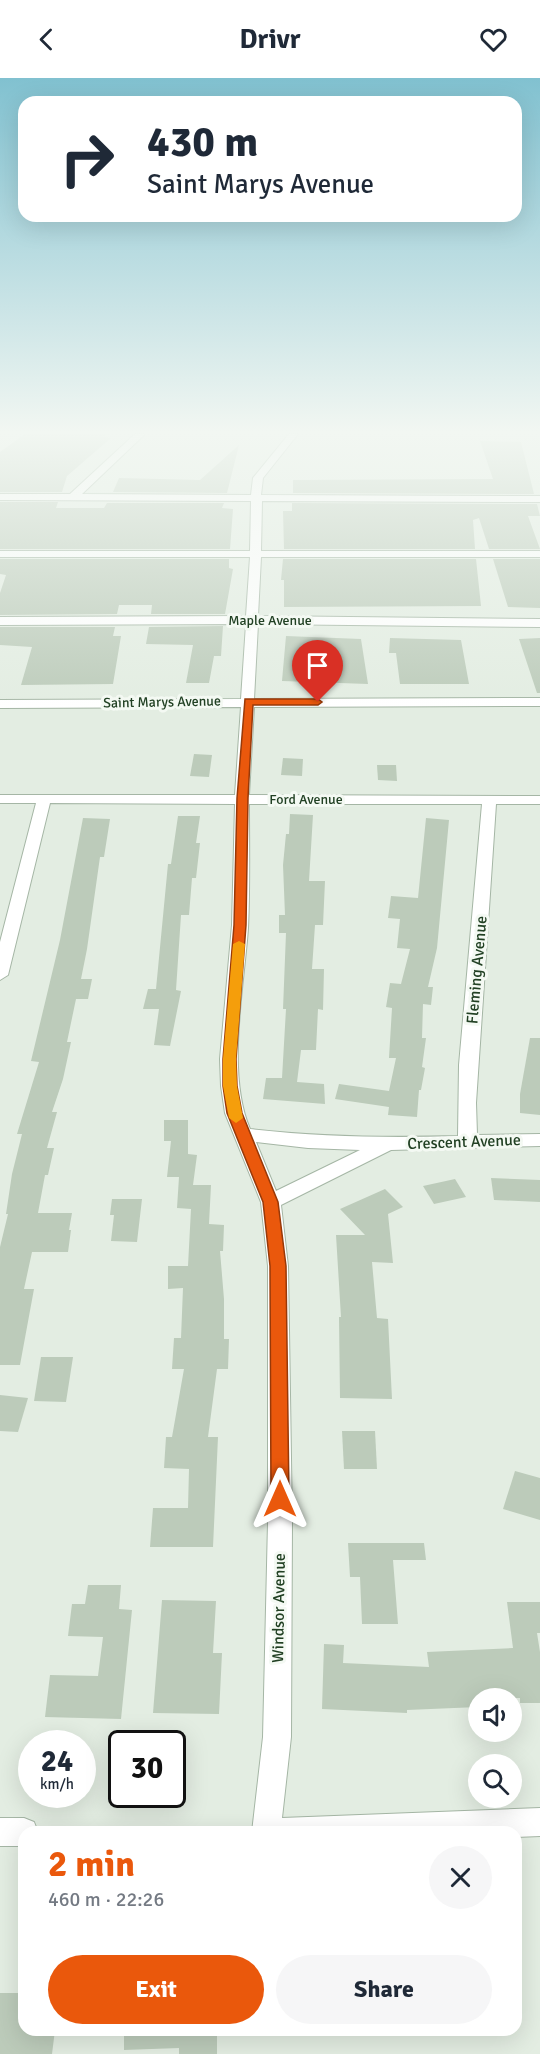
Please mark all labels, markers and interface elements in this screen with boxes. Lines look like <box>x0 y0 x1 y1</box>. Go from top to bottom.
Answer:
icon: back <box>30 23 63 56</box>
text: Drivr <box>240 23 300 56</box>
icon: heart <box>477 23 510 56</box>
text: 430 m <box>147 117 258 168</box>
icon: right <box>48 120 126 198</box>
text: Saint Marys Avenue <box>147 168 374 201</box>
street label: Maple Avenue <box>228 612 312 629</box>
pin <box>292 640 343 702</box>
icon: arrive <box>301 649 334 682</box>
street label: Saint Marys Avenue <box>103 692 221 712</box>
street label: Ford Avenue <box>269 791 343 808</box>
street label: Fleming Avenue <box>462 915 492 1025</box>
street label: Crescent Avenue <box>407 1130 521 1154</box>
position arrow <box>248 1467 312 1531</box>
street label: Windsor Avenue <box>268 1553 290 1663</box>
map controls <box>468 1688 522 1808</box>
button: sound <box>468 1688 522 1742</box>
speed limit sign: 30 <box>108 1730 186 1808</box>
text: 24 <box>41 1743 73 1780</box>
button: search <box>468 1754 522 1808</box>
text: km/h <box>40 1775 74 1793</box>
text: 2 min <box>48 1842 135 1887</box>
button: close <box>429 1846 492 1909</box>
text: 460 m · 22:26 <box>48 1887 164 1912</box>
button: Exit <box>48 1955 264 2024</box>
button: Share <box>276 1955 492 2024</box>

